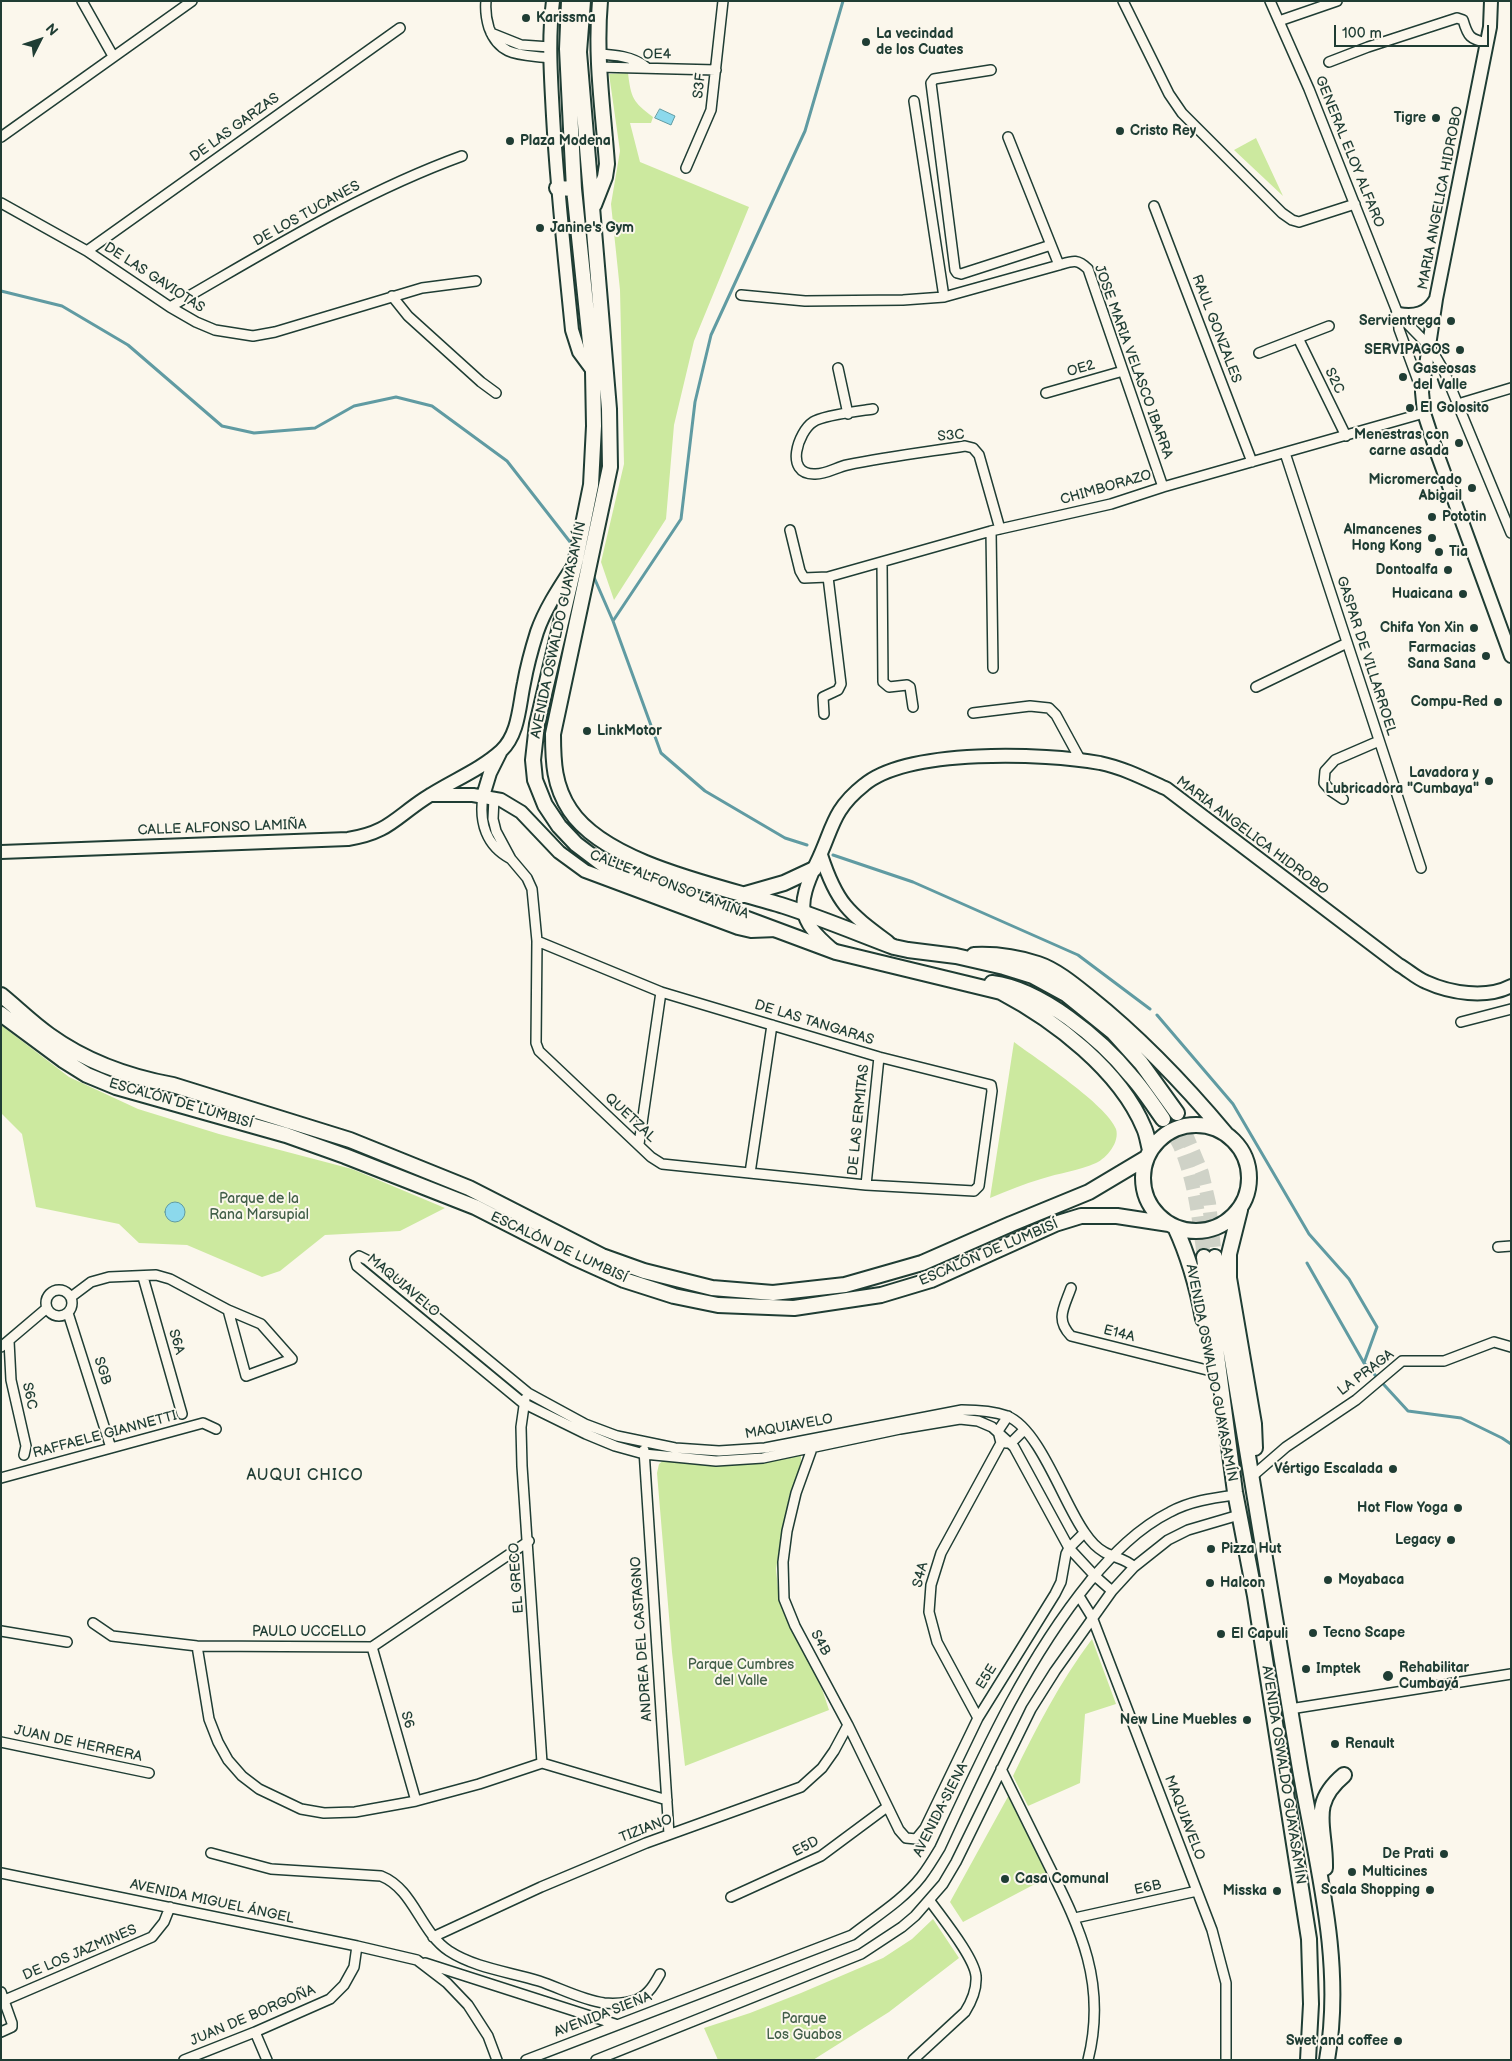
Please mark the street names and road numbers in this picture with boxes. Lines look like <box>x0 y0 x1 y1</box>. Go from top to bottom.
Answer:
street label: OE4 <box>643 46 671 64</box>
street label: S3F <box>690 72 710 100</box>
street label: GENERAL ELOY ALFARO <box>1311 74 1387 230</box>
street label: DE LAS GARZAS <box>187 90 283 166</box>
street label: MARIA ANGELICA HIDROBO <box>1415 105 1467 291</box>
street label: DE LOS TUCANES <box>251 178 363 250</box>
street label: DE LAS GAVIOTAS <box>100 239 208 317</box>
street label: JOSE MARIA VELASCO IBARRA <box>1090 263 1176 461</box>
street label: RAUL GONZALES <box>1188 272 1244 386</box>
street label: OE2 <box>1065 357 1097 381</box>
street label: S2C <box>1321 365 1347 397</box>
street label: S3C <box>937 426 965 446</box>
street label: CHIMBORAZO <box>1058 467 1154 509</box>
street label: AVENIDA OSWALDO GUAYASAMÍN <box>528 520 590 740</box>
street label: GASPAR DE VILLARROEL <box>1332 574 1400 738</box>
street label: MARIA ANGELICA HIDROBO <box>1173 773 1331 899</box>
street label: CALLE ALFONSO LAMIÑA <box>137 817 307 839</box>
street label: CALLE ALFONSO LAMIÑA <box>587 847 751 923</box>
street label: DE LAS TANGARAS <box>752 997 876 1049</box>
street label: DE LAS ERMITAS <box>845 1064 873 1176</box>
street label: ESCALÓN DE LUMBISÍ <box>107 1075 255 1133</box>
street label: QUETZAL <box>601 1090 659 1146</box>
street label: ESCALÓN DE LUMBISÍ <box>488 1209 630 1287</box>
street label: ESCALÓN DE LUMBISÍ <box>917 1216 1061 1290</box>
street label: MAQUIAVELO <box>363 1251 443 1321</box>
street label: AVENIDA OSWALDO GUAYASAMÍN <box>1182 1263 1240 1483</box>
street label: E14A <box>1102 1322 1136 1346</box>
street label: S6A <box>164 1327 188 1357</box>
street label: LA PRAGA <box>1335 1346 1397 1400</box>
street label: SGB <box>90 1355 114 1387</box>
street label: S6C <box>18 1381 40 1411</box>
street label: RAFFAELE GIANNETTI <box>31 1408 179 1462</box>
street label: MAQUIAVELO <box>744 1411 834 1443</box>
street label: EL GRECO <box>506 1542 528 1614</box>
street label: ANDREA DEL CASTAGNO <box>628 1556 656 1722</box>
street label: S4A <box>910 1561 932 1589</box>
street label: PAULO UCCELLO <box>252 1624 366 1640</box>
street label: S4B <box>806 1627 834 1659</box>
street label: E5E <box>973 1661 1001 1693</box>
street label: AVENIDA OSWALDO GUAYASAMÍN <box>1257 1664 1309 1886</box>
street label: S6 <box>397 1710 417 1730</box>
street label: JUAN DE HERRERA <box>12 1722 144 1766</box>
street label: AVENIDA SIENA <box>910 1760 972 1860</box>
street label: MAQUIAVELO <box>1160 1773 1208 1863</box>
street label: TIZIANO <box>617 1811 675 1847</box>
street label: E5D <box>790 1833 822 1861</box>
street label: AVENIDA MIGUEL ÁNGEL <box>128 1876 296 1928</box>
street label: E6B <box>1133 1877 1163 1899</box>
street label: DE LOS JAZMINES <box>20 1921 140 1985</box>
street label: JUAN DE BORGOÑA <box>188 1982 318 2050</box>
street label: AVENIDA SIENA <box>552 1989 654 2041</box>

